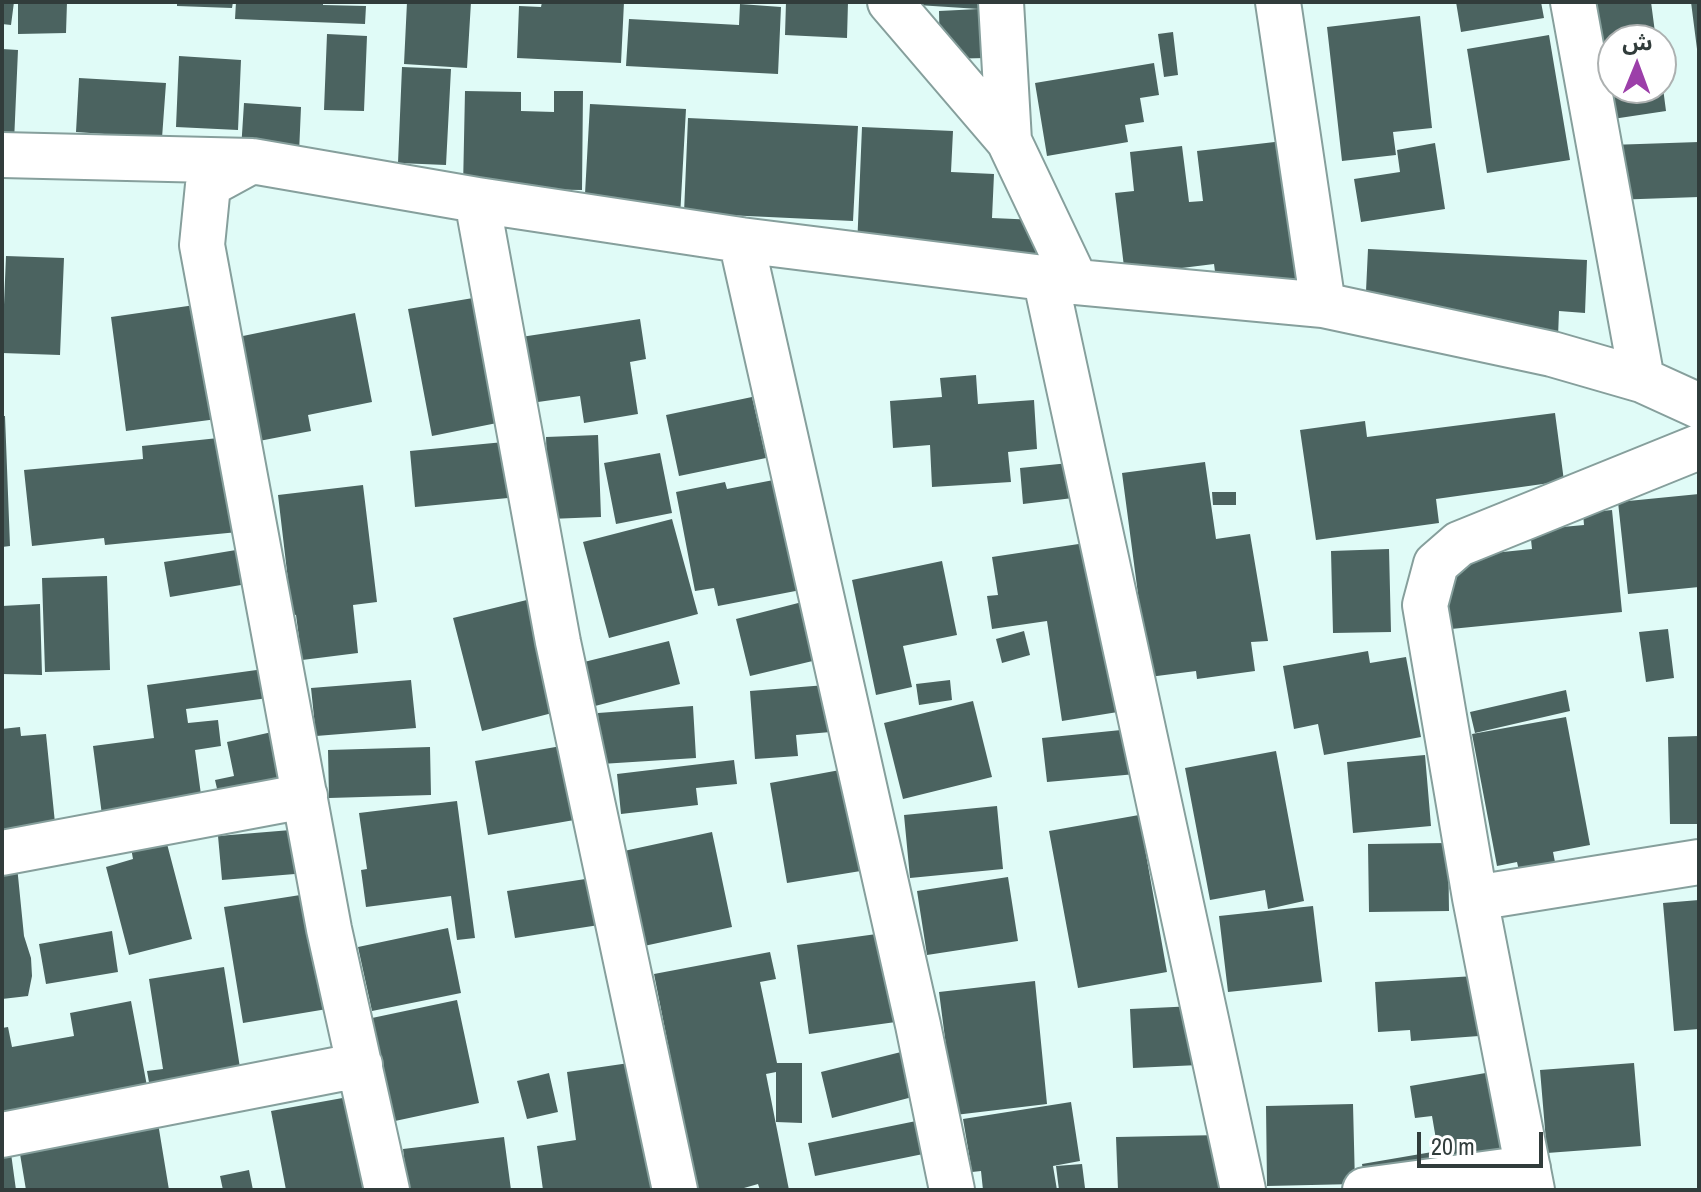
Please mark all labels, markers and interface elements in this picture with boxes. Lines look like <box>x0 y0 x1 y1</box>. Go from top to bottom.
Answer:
north arrow <box>1597 24 1677 104</box>
text: ش <box>1622 27 1653 57</box>
scale bar <box>1421 1116 1547 1166</box>
text: 20 m <box>1431 1130 1475 1162</box>

